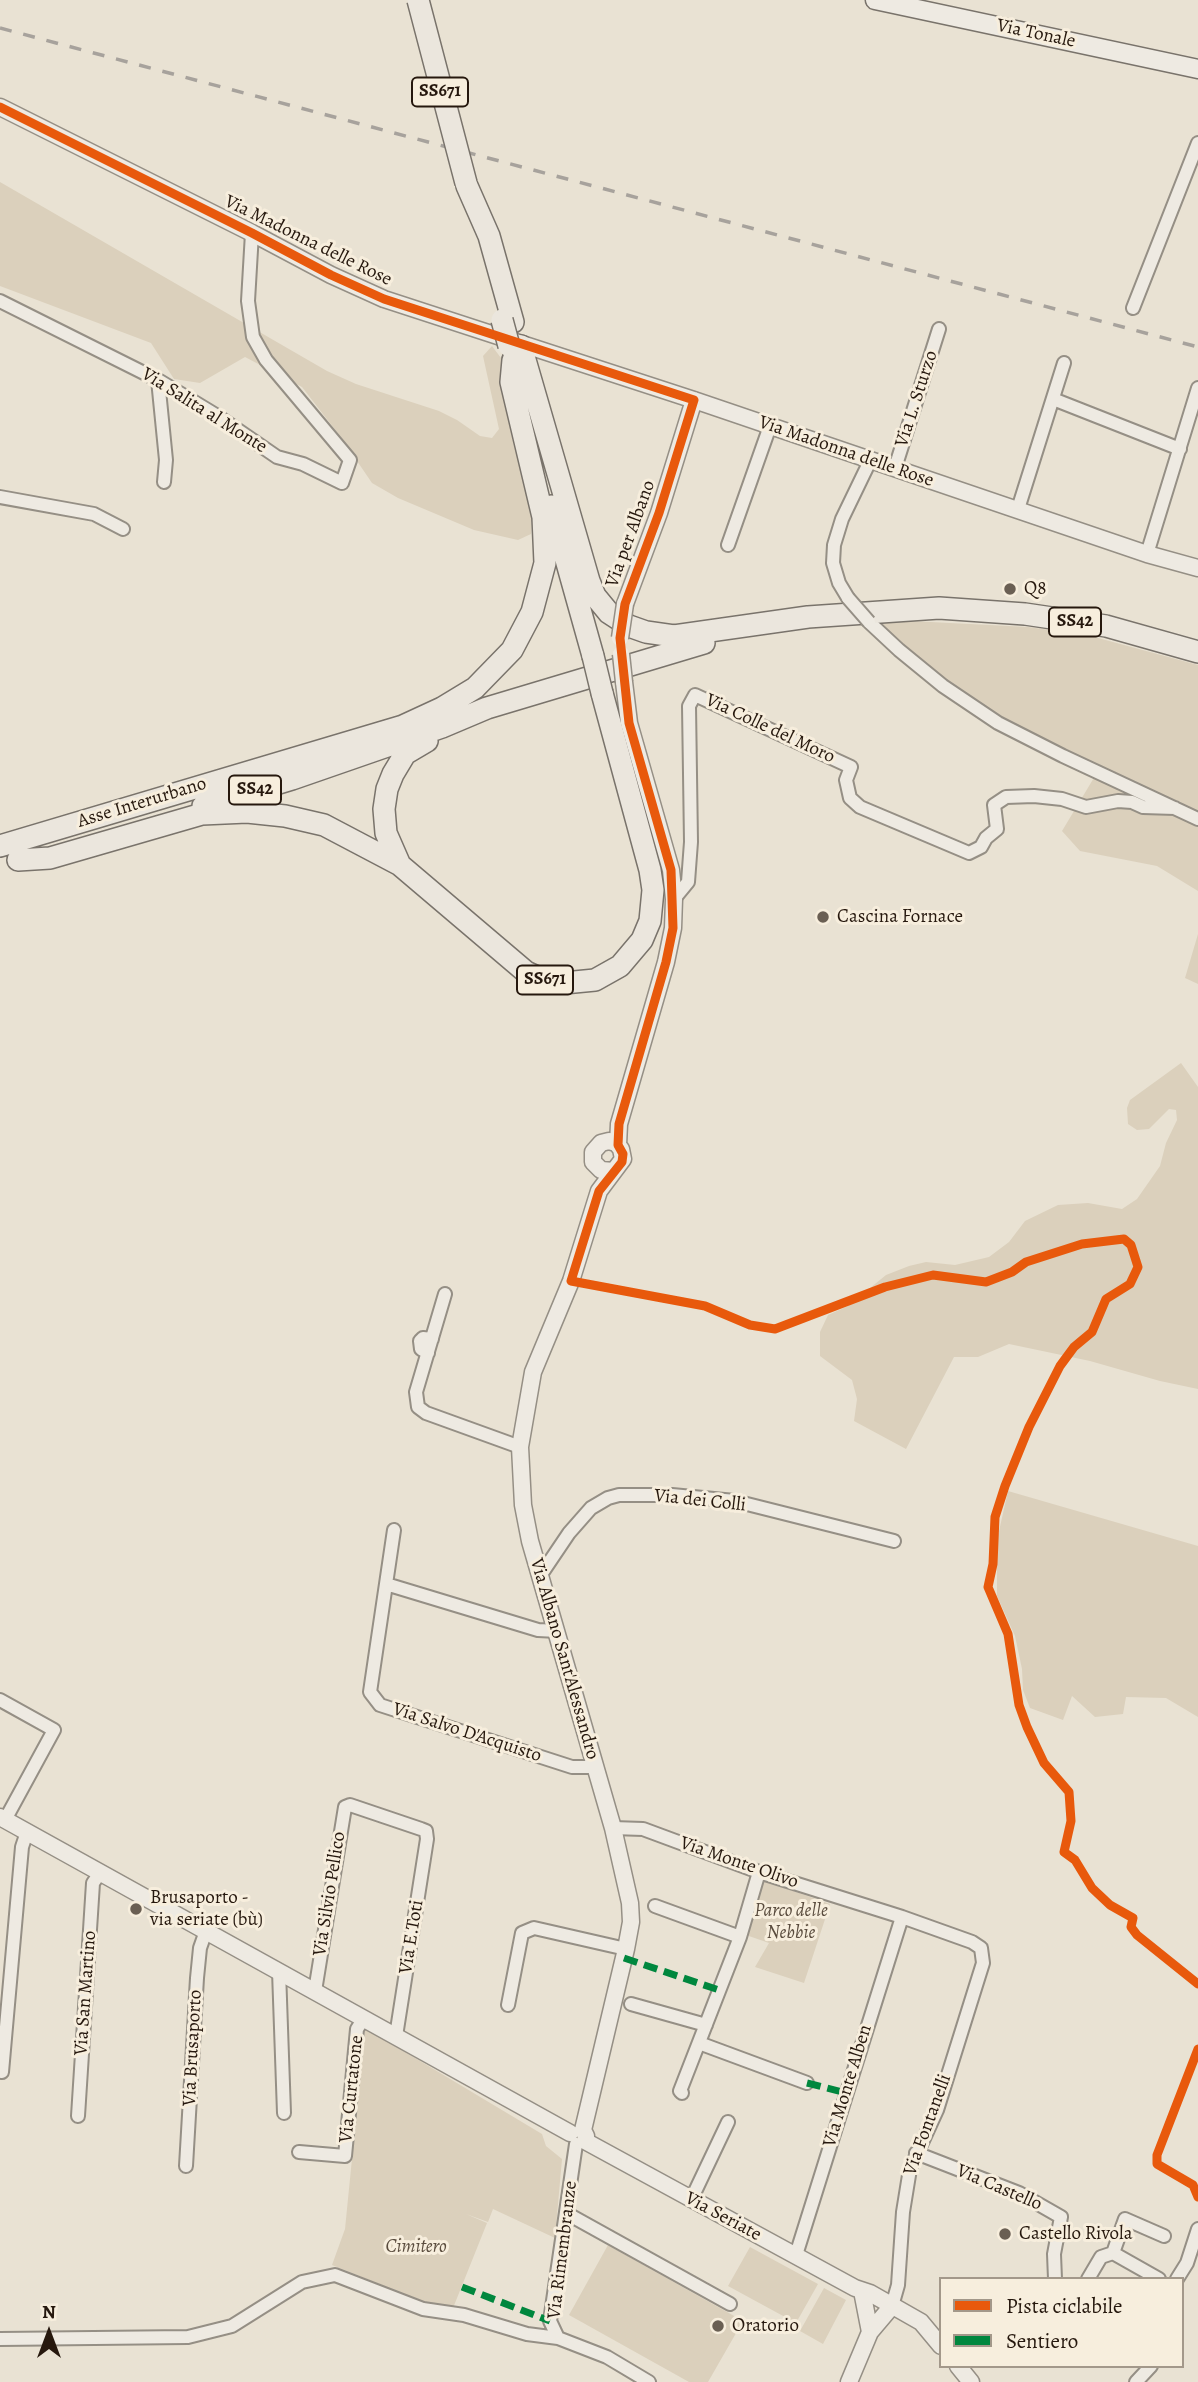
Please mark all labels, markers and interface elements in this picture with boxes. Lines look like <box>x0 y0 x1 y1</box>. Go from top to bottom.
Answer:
street label: Via Tonale <box>995 15 1077 53</box>
road number: SS671 <box>412 78 468 106</box>
street label: Via Madonna delle Rose <box>221 191 395 291</box>
street label: Via L. Sturzo <box>891 348 943 450</box>
street label: Via Salita al Monte <box>137 363 271 459</box>
street label: Via Madonna delle Rose <box>756 411 936 493</box>
street label: Via per Albano <box>601 477 661 591</box>
place label: Q8 <box>1024 578 1046 600</box>
marker: Q8 <box>1002 581 1018 597</box>
road number: SS42 <box>1049 608 1101 636</box>
street label: Via Colle del Moro <box>702 689 838 769</box>
street label: Asse Interurbano <box>75 773 209 833</box>
road number: SS42 <box>229 776 281 804</box>
place label: Cascina Fornace <box>837 906 963 928</box>
marker: Cascina Fornace <box>815 909 831 925</box>
road number: SS671 <box>517 965 573 995</box>
street label: Via dei Colli <box>653 1485 747 1517</box>
street label: Via Albano Sant'Alessandro <box>524 1556 604 1762</box>
street label: Via Salvo D'Acquisto <box>390 1698 544 1768</box>
street label: Via Silvio Pellico <box>309 1830 351 1958</box>
street label: Via Monte Olivo <box>677 1832 801 1894</box>
place label: Brusaporto - via seriate (bù) <box>150 1887 263 1931</box>
street label: Via E.Toti <box>395 1898 429 1976</box>
park label: Parco delle Nebbie <box>754 1900 828 1944</box>
marker: Brusaporto - via seriate (bù) <box>128 1901 144 1917</box>
street label: Via San Martino <box>70 1930 102 2056</box>
street label: Via Brusaporto <box>179 1989 207 2107</box>
street label: Via Monte Alben <box>819 2022 877 2150</box>
street label: Via Curtatone <box>335 2034 369 2144</box>
street label: Via Fontanelli <box>899 2071 957 2179</box>
street label: Via Castello <box>953 2160 1045 2216</box>
street label: Via Rimembranze <box>543 2180 583 2320</box>
street label: Via Seriate <box>681 2187 765 2247</box>
place label: Castello Rivola <box>1019 2223 1133 2245</box>
marker: Castello Rivola <box>997 2226 1013 2242</box>
park label: Cimitero <box>385 2236 447 2258</box>
legend <box>939 2277 1184 2368</box>
text: Pista ciclabile <box>1006 2292 1122 2320</box>
north arrow <box>14 2298 84 2368</box>
text: N <box>42 2299 56 2325</box>
place label: Oratorio <box>732 2315 799 2337</box>
marker: Oratorio <box>710 2318 726 2334</box>
text: Sentiero <box>1006 2327 1078 2355</box>

